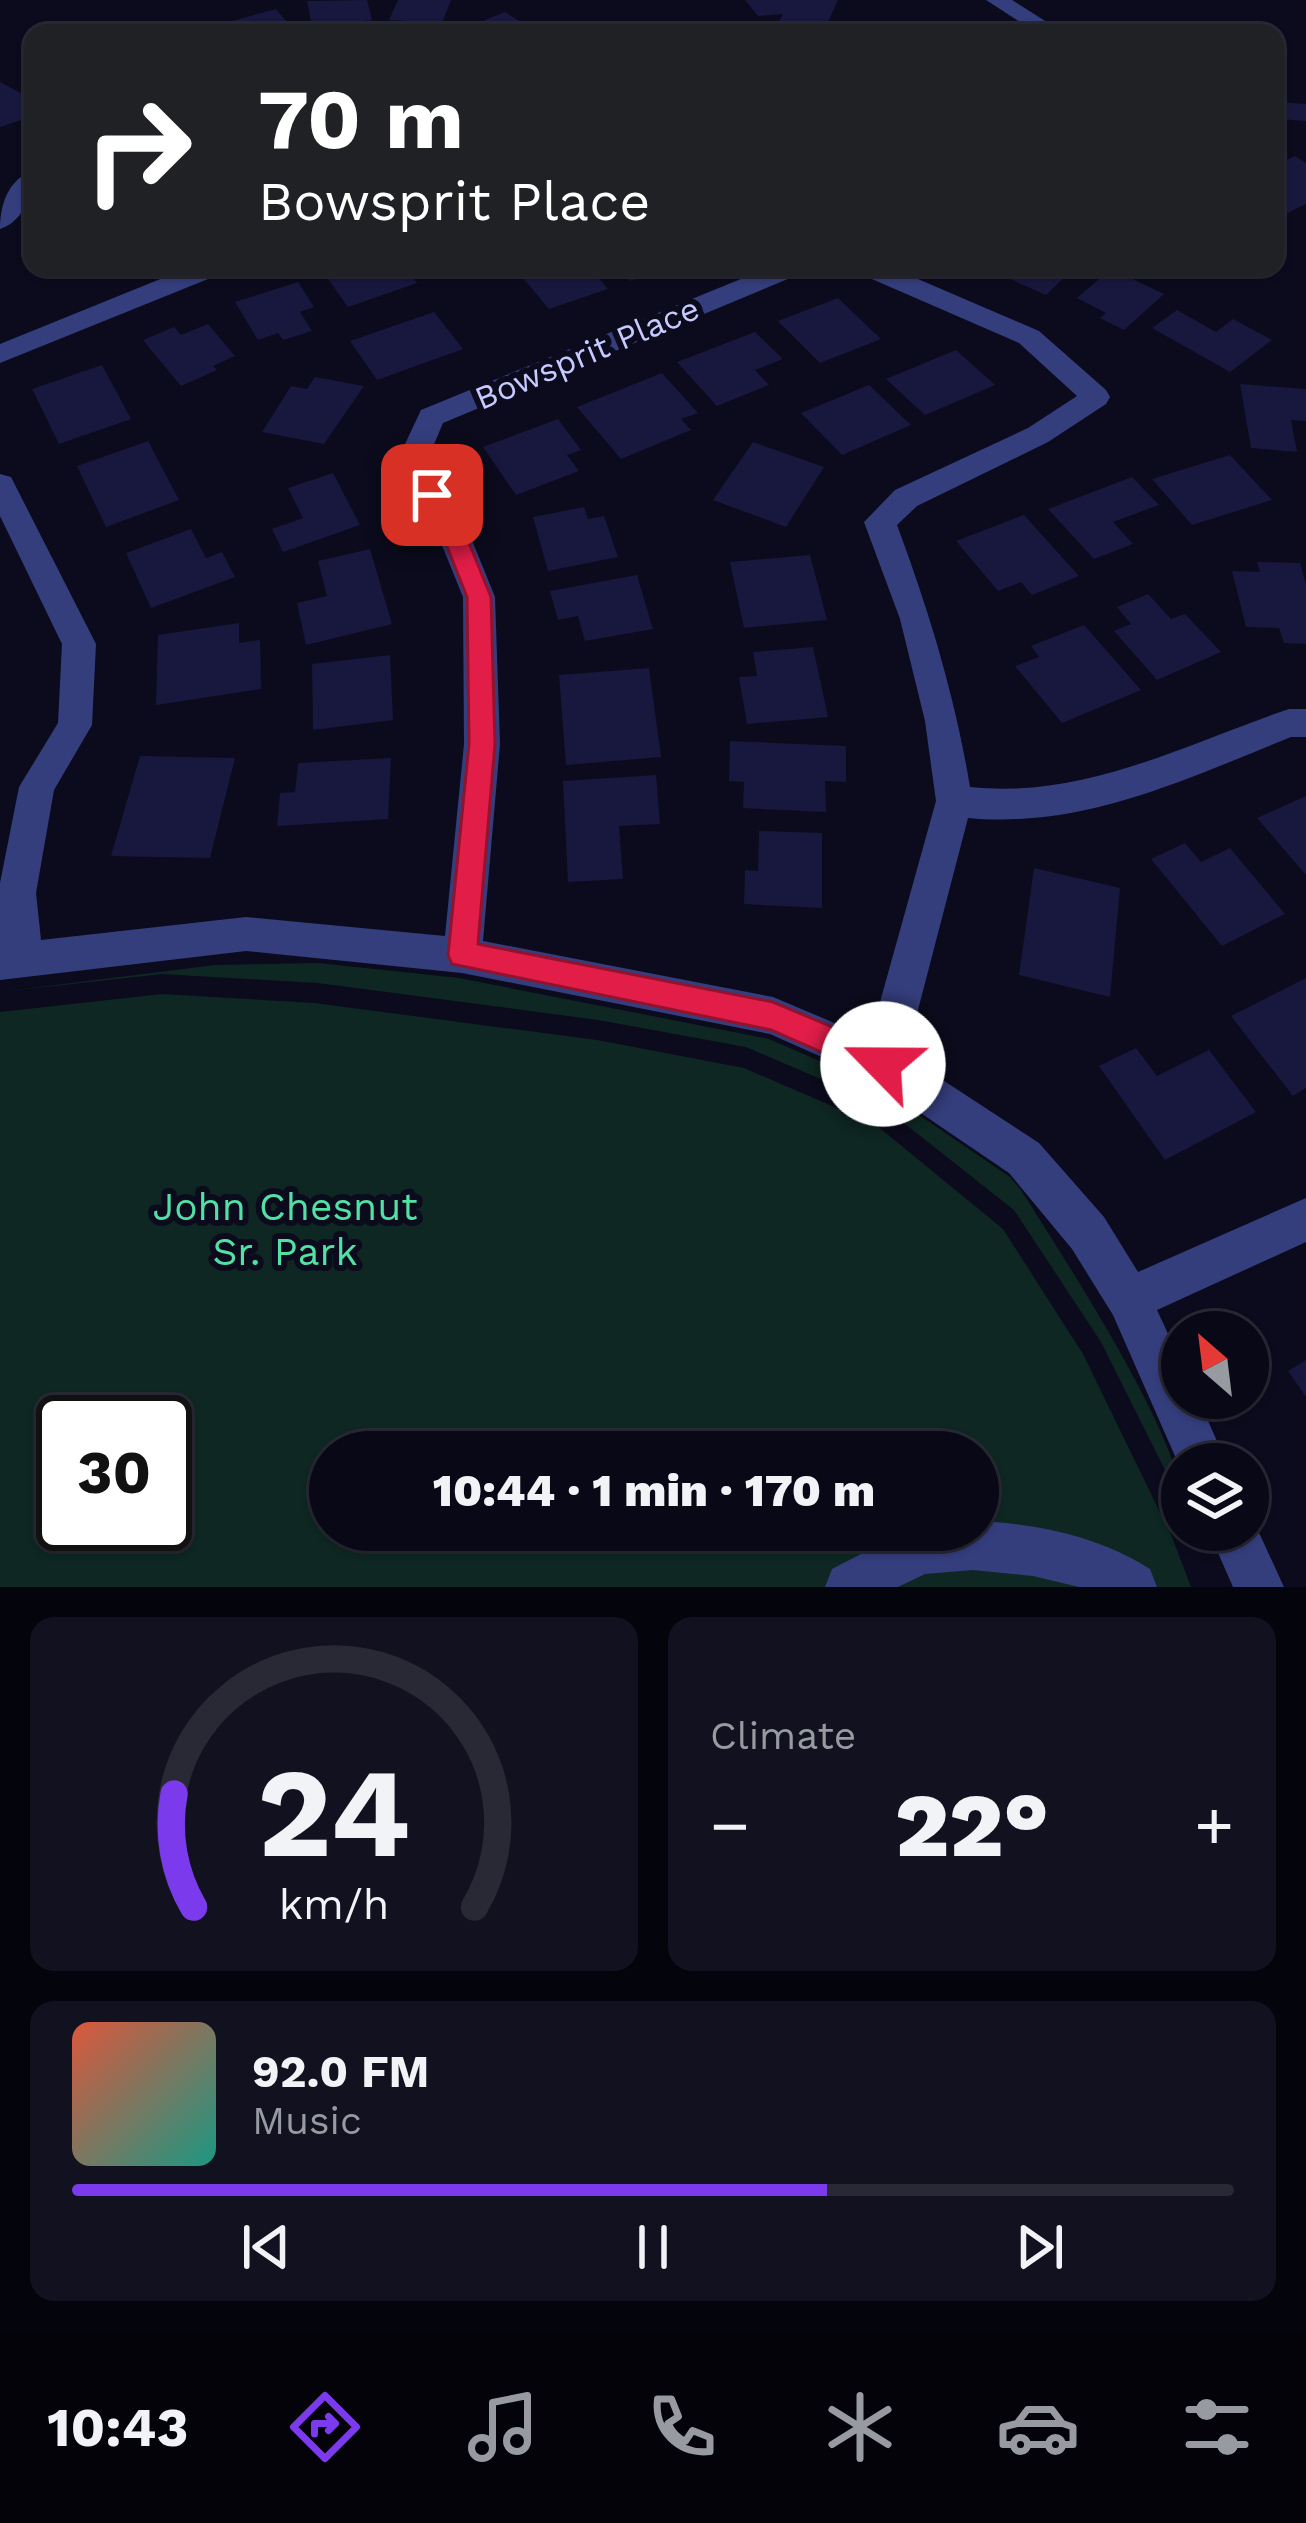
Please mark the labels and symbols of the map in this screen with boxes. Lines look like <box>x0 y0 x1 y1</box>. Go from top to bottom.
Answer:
street label: Bowsprit Place <box>469 288 705 418</box>
pin <box>381 444 483 546</box>
position arrow <box>820 1001 946 1127</box>
park label: John Chesnut Sr. Park <box>152 1184 418 1274</box>
north arrow <box>1161 1311 1269 1419</box>
speed limit sign: 30 <box>36 1395 192 1551</box>

